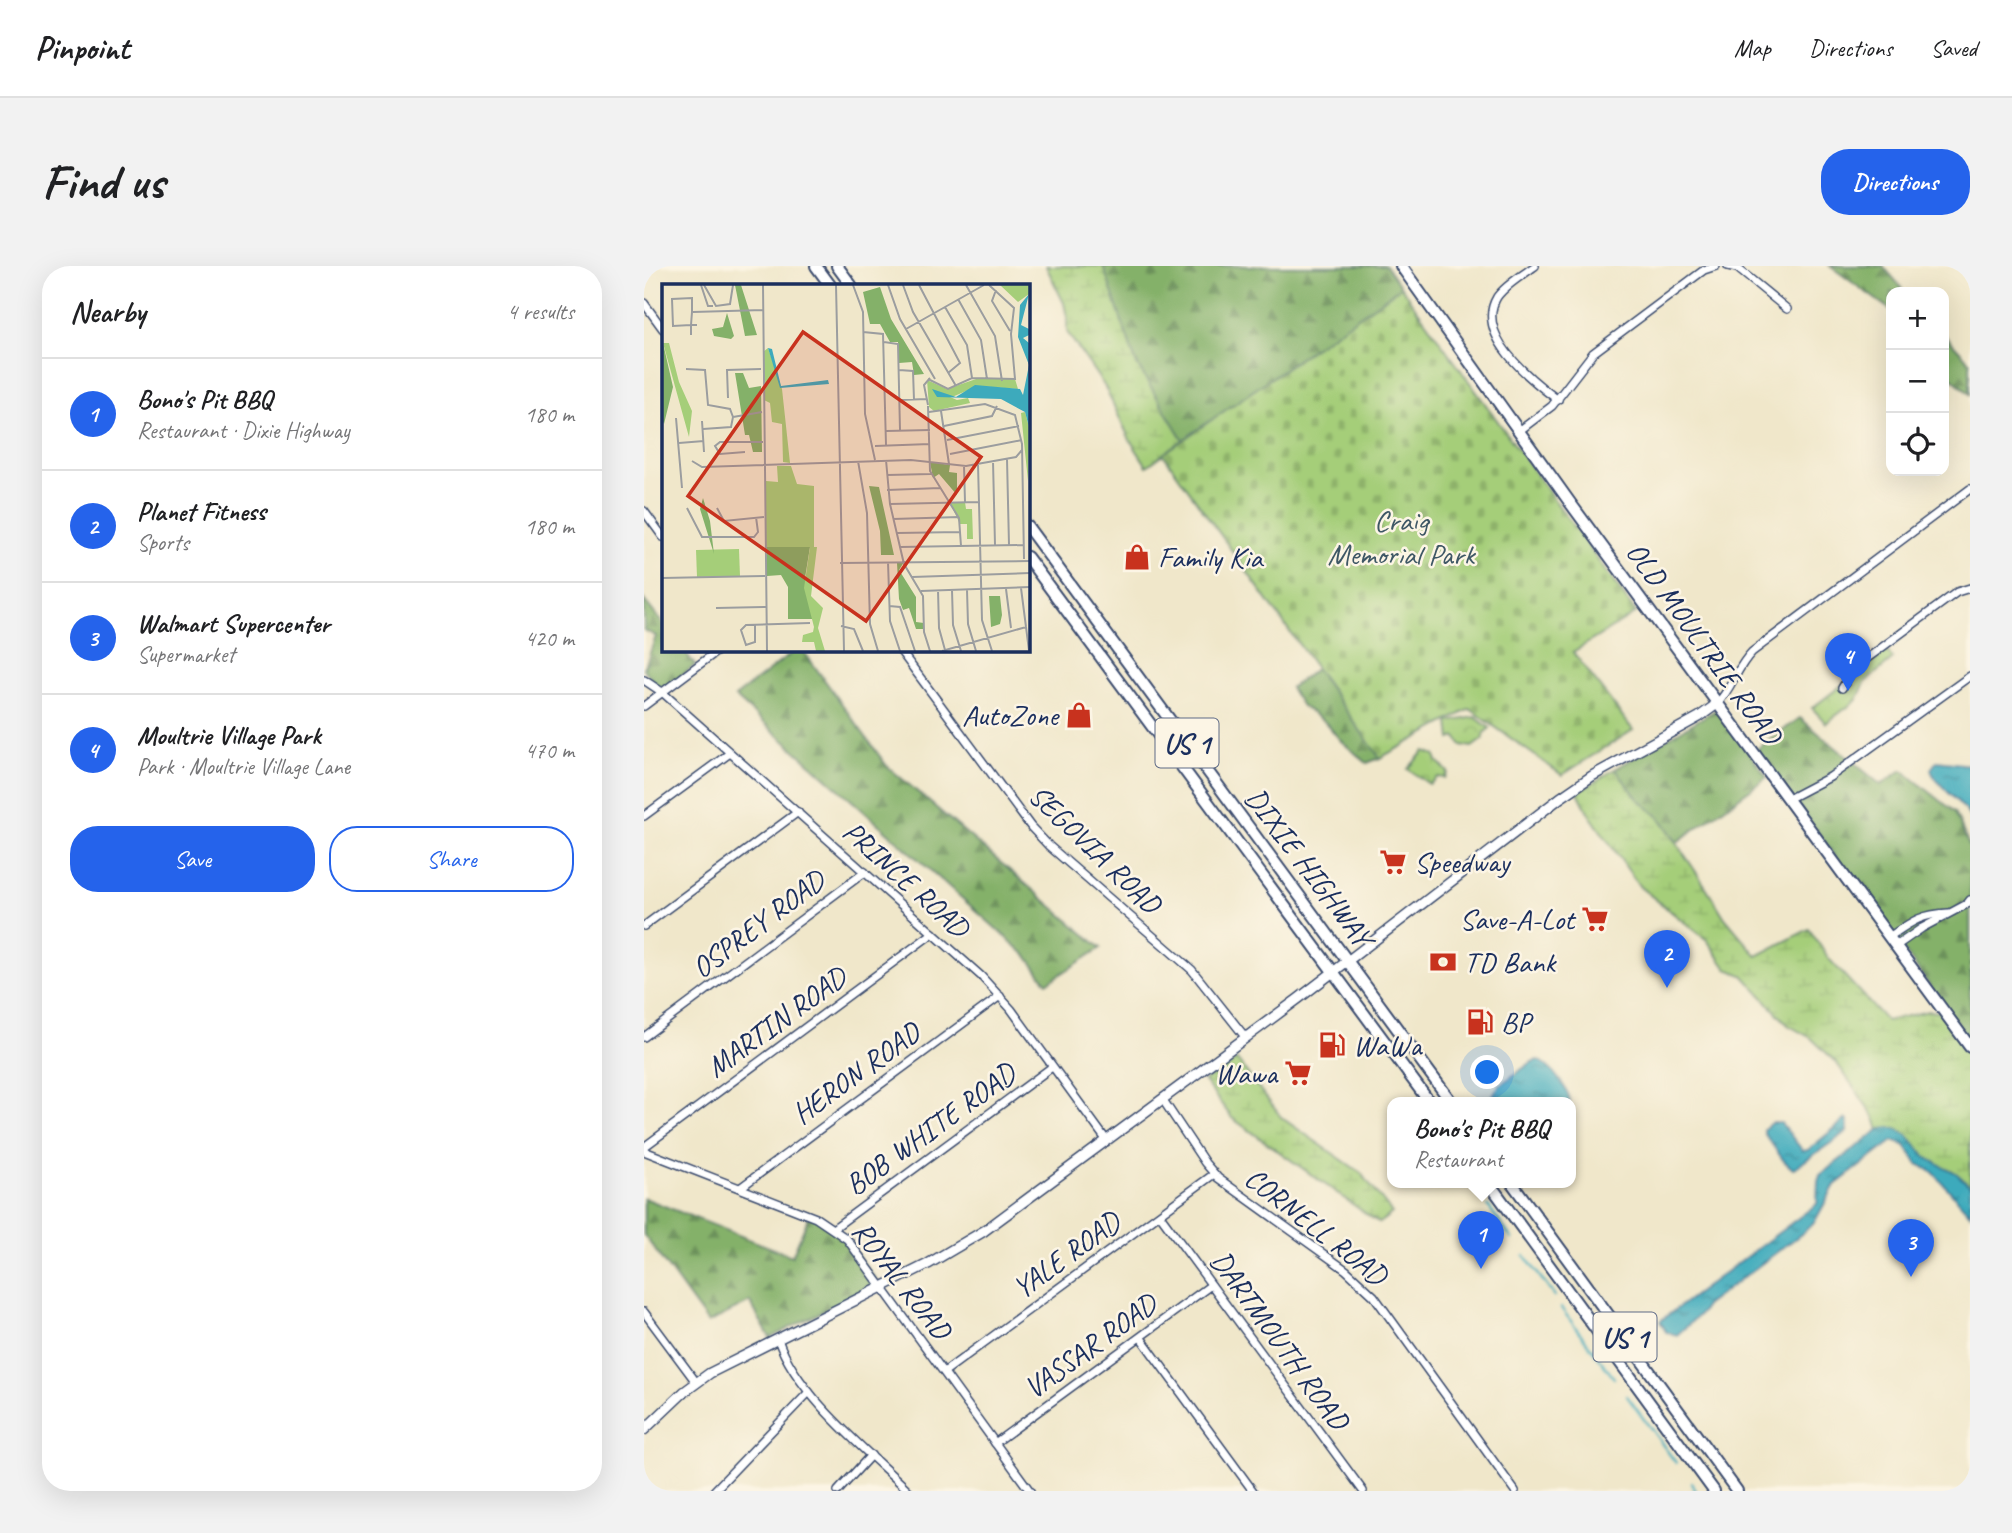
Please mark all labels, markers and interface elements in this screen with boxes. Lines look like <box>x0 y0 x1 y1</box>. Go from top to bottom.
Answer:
text: Pinpoint <box>35 27 129 69</box>
text: Map <box>1734 33 1771 63</box>
text: Directions <box>1809 33 1892 63</box>
text: Saved <box>1930 33 1977 63</box>
button: Directions <box>1821 149 1970 215</box>
text: Find us <box>42 151 164 213</box>
inset map <box>662 284 1029 651</box>
map controls <box>1886 287 1949 476</box>
button: + <box>1886 287 1949 350</box>
text: Nearby <box>70 293 146 331</box>
text: 4 results <box>507 297 574 326</box>
button: − <box>1886 350 1949 413</box>
text: Bono's Pit BBQ <box>137 383 272 416</box>
text: 1 <box>88 400 98 429</box>
text: 180 m <box>525 400 574 429</box>
button: locate <box>1886 413 1949 476</box>
text: Restaurant · Dixie Highway <box>137 416 350 445</box>
text: Planet Fitness <box>137 495 266 528</box>
park label: Craig Memorial Park <box>1328 501 1476 573</box>
text: 2 <box>88 512 98 541</box>
text: 180 m <box>525 512 574 541</box>
text: Sports <box>137 528 189 557</box>
street label: OLD MOULTRIE ROAD <box>1618 534 1792 754</box>
place label: Family Kia <box>1158 538 1264 576</box>
shop icon: Family Kia <box>1122 542 1152 572</box>
text: Walmart Supercenter <box>137 607 330 640</box>
text: 3 <box>88 624 98 653</box>
text: 420 m <box>525 624 574 653</box>
pin: 4 <box>1825 633 1871 691</box>
text: Supermarket <box>137 640 235 669</box>
place label: AutoZone <box>962 696 1060 734</box>
shop icon: AutoZone <box>1064 700 1094 730</box>
road number: US 1 <box>1156 718 1218 768</box>
text: Moultrie Village Park <box>137 719 321 752</box>
text: 4 <box>88 736 98 765</box>
text: 470 m <box>525 736 574 765</box>
text: Park · Moultrie Village Lane <box>137 752 350 781</box>
street label: SEGOVIA ROAD <box>1021 776 1171 924</box>
street label: DIXIE HIGHWAY <box>1237 780 1385 959</box>
street label: PRINCE ROAD <box>835 812 979 947</box>
button: Save <box>70 826 315 892</box>
button: Share <box>329 826 574 892</box>
place label: Speedway <box>1414 843 1512 881</box>
supermarket icon: Speedway <box>1378 847 1408 877</box>
street label: OSPREY ROAD <box>684 860 834 986</box>
place label: Save-A-Lot <box>1460 900 1577 938</box>
supermarket icon: Save-A-Lot <box>1580 904 1610 934</box>
pin: 2 <box>1644 930 1690 988</box>
place label: TD Bank <box>1464 943 1557 981</box>
bank icon: TD Bank <box>1428 947 1458 977</box>
street label: MARTIN ROAD <box>698 957 856 1086</box>
place label: BP <box>1501 1003 1534 1041</box>
fuel station icon: BP <box>1465 1007 1495 1037</box>
street label: HERON ROAD <box>784 1012 930 1132</box>
place label: WaWa <box>1353 1026 1423 1064</box>
fuel station icon: WaWa <box>1317 1030 1347 1060</box>
street label: BOB WHITE ROAD <box>837 1053 1025 1204</box>
place label: Wawa <box>1215 1054 1279 1092</box>
your location <box>1470 1055 1504 1089</box>
supermarket icon: Wawa <box>1283 1058 1313 1088</box>
popup <box>1387 1097 1576 1188</box>
text: Bono's Pit BBQ <box>1414 1112 1549 1145</box>
text: Restaurant <box>1414 1145 1503 1174</box>
street label: CORNELL ROAD <box>1237 1159 1397 1295</box>
street label: YALE ROAD <box>1005 1202 1130 1307</box>
pin: 1 <box>1458 1211 1504 1269</box>
street label: ROYAL ROAD <box>844 1213 962 1349</box>
pin: 3 <box>1888 1219 1934 1277</box>
street label: DARTMOUTH ROAD <box>1202 1243 1359 1439</box>
street label: VASSAR ROAD <box>1016 1284 1166 1407</box>
road number: US 1 <box>1594 1312 1656 1362</box>

